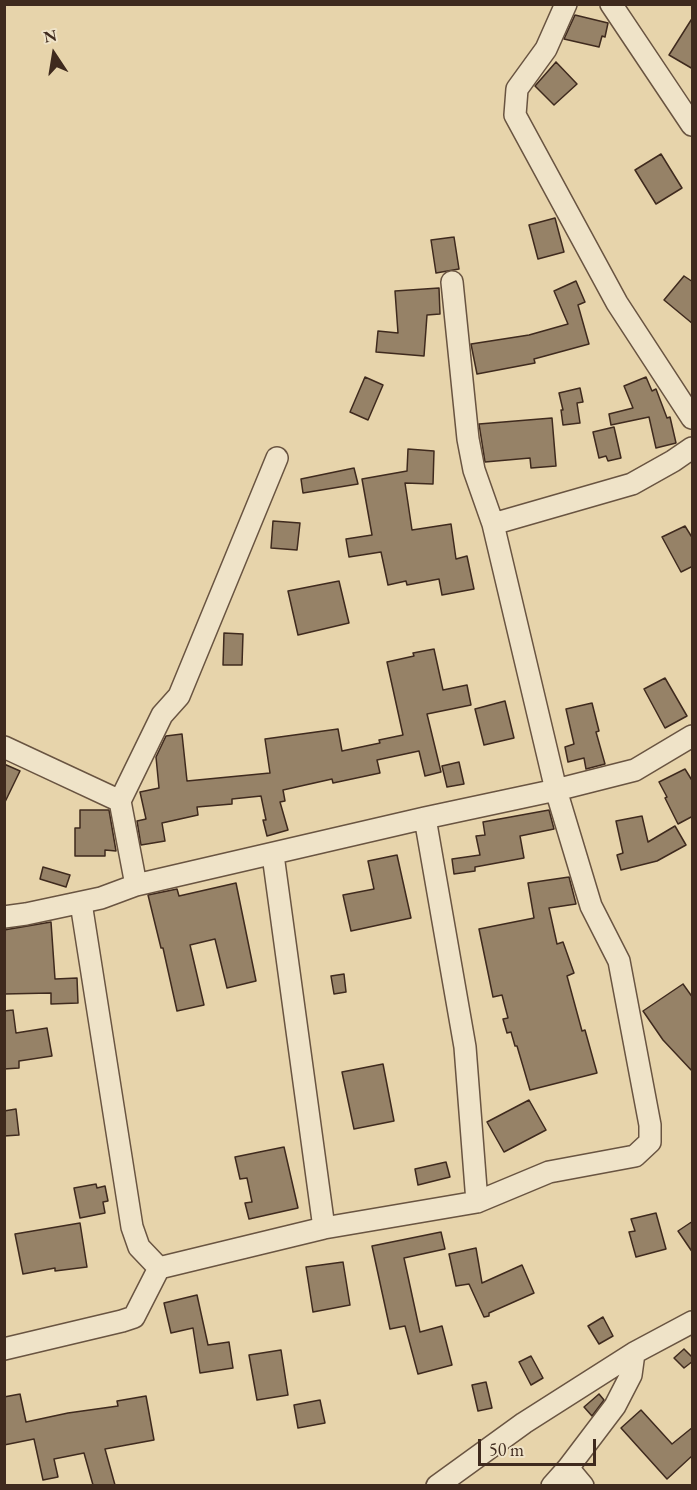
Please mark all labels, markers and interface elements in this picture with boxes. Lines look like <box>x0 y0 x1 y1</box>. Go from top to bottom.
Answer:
north arrow <box>24 24 84 84</box>
text: N <box>42 24 59 48</box>
scale bar <box>481 1427 600 1465</box>
text: 50 m <box>489 1438 524 1461</box>

